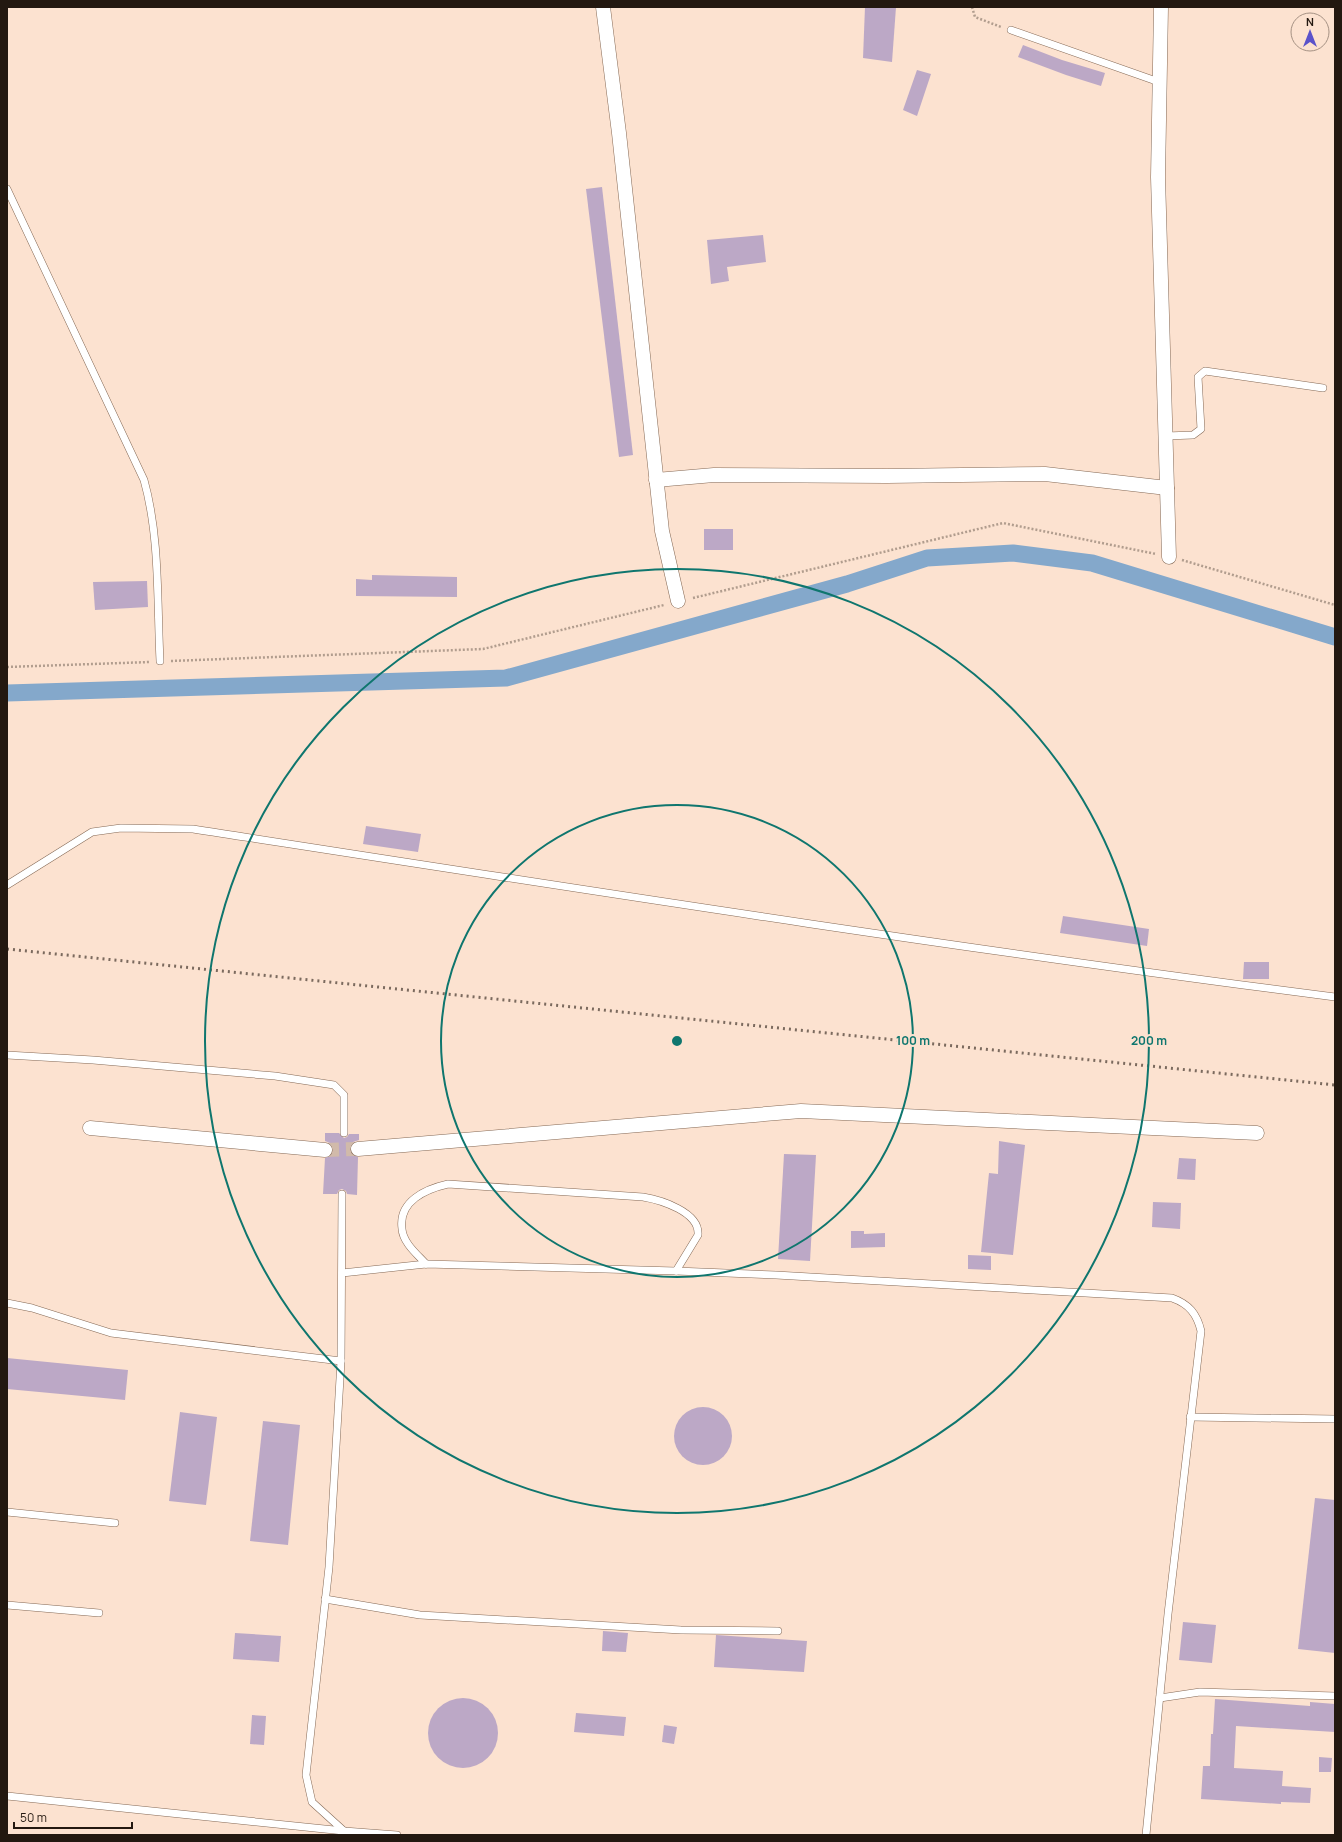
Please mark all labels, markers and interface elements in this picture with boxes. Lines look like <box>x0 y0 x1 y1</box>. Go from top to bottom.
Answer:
north arrow <box>1290 12 1330 52</box>
text: N <box>1306 14 1314 29</box>
text: 100 m <box>896 1032 930 1049</box>
text: 200 m <box>1131 1032 1167 1049</box>
centre of rings <box>670 1034 684 1048</box>
scale bar <box>14 1804 132 1830</box>
text: 50 m <box>20 1809 47 1826</box>

